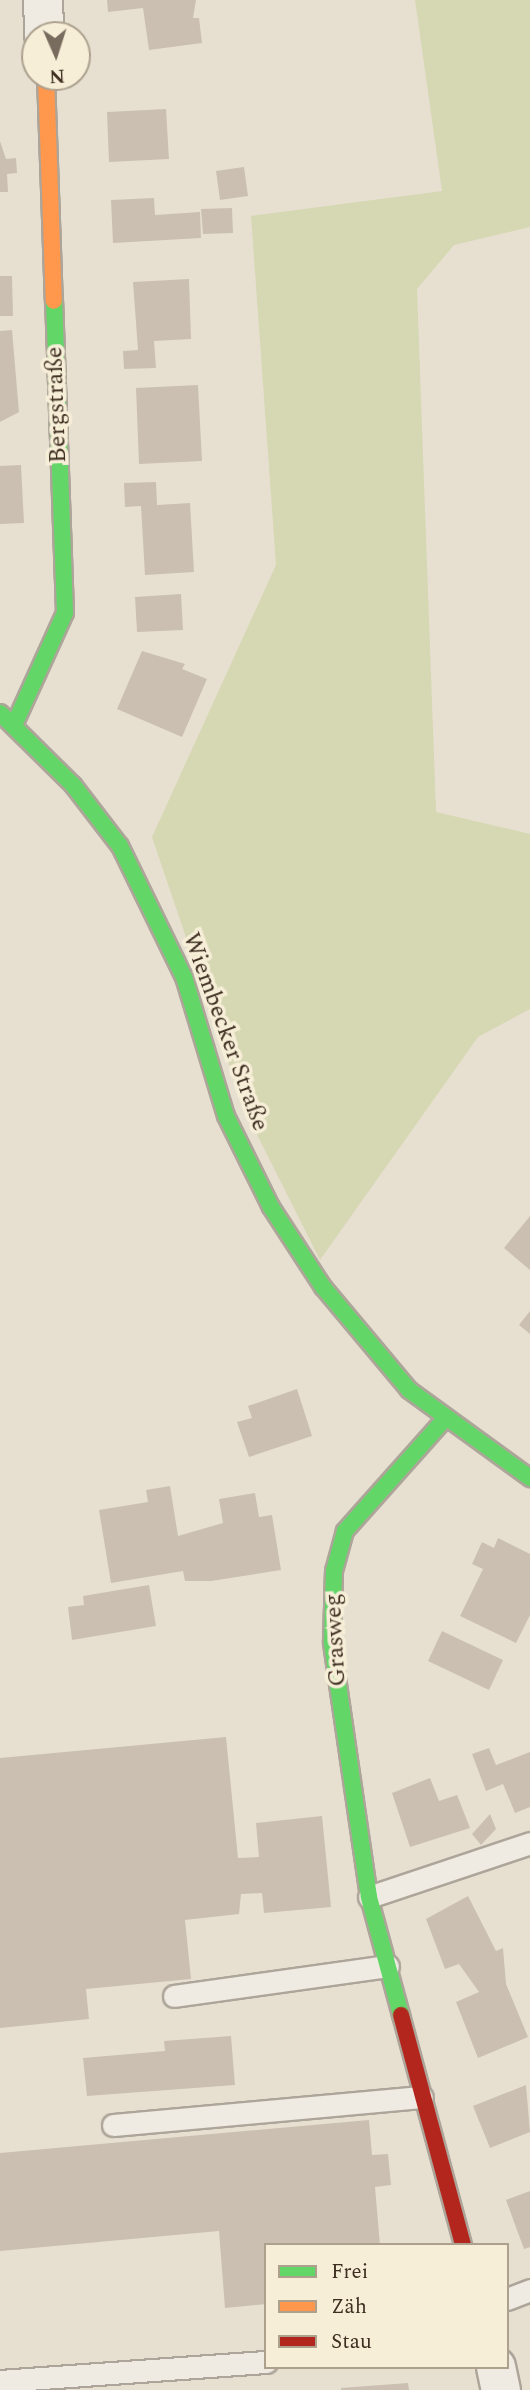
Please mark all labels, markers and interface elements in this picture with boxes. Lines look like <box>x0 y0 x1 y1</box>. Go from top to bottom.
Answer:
north arrow <box>21 21 91 91</box>
text: N <box>49 61 66 90</box>
street label: Bergstraße <box>41 346 73 464</box>
street label: Wiembecker Straße <box>176 929 274 1135</box>
street label: Grasweg <box>319 1593 353 1687</box>
legend <box>264 2243 509 2369</box>
text: Frei <box>331 2256 368 2288</box>
text: Zäh <box>331 2291 367 2323</box>
text: Stau <box>331 2326 372 2358</box>

